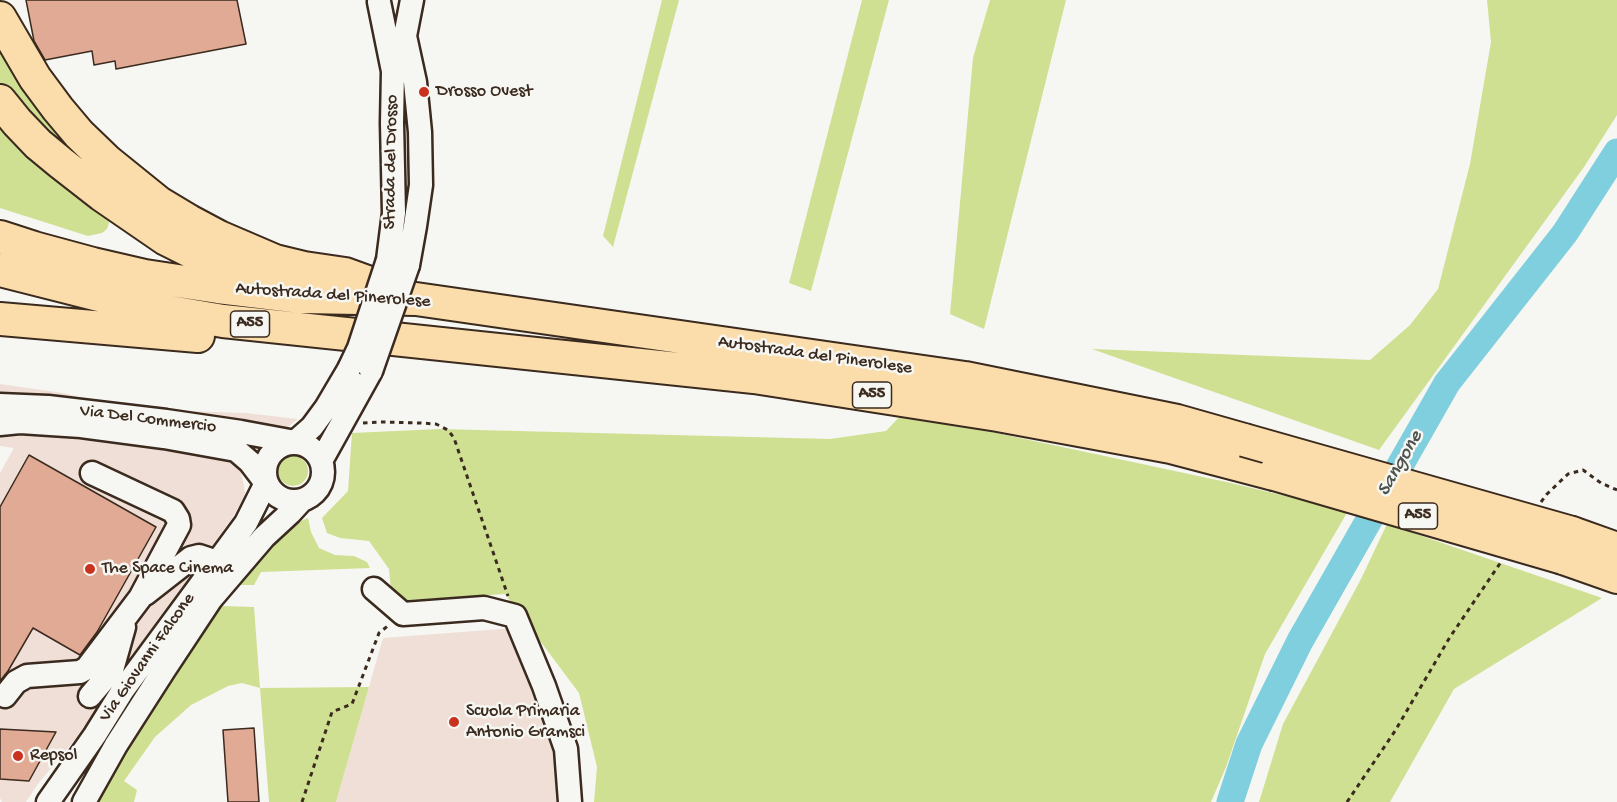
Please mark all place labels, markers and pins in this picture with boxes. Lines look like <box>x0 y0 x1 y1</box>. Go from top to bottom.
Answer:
place label: Drosso Ovest <box>436 81 532 103</box>
marker: Drosso Ovest <box>417 85 431 99</box>
place label: The Space Cinema <box>102 558 233 580</box>
marker: The Space Cinema <box>83 562 97 576</box>
place label: Scuola Primaria Antonio Gramsci <box>466 701 585 744</box>
marker: Scuola Primaria Antonio Gramsci <box>447 715 461 729</box>
place label: Repsol <box>30 745 78 767</box>
marker: Repsol <box>11 749 25 763</box>

